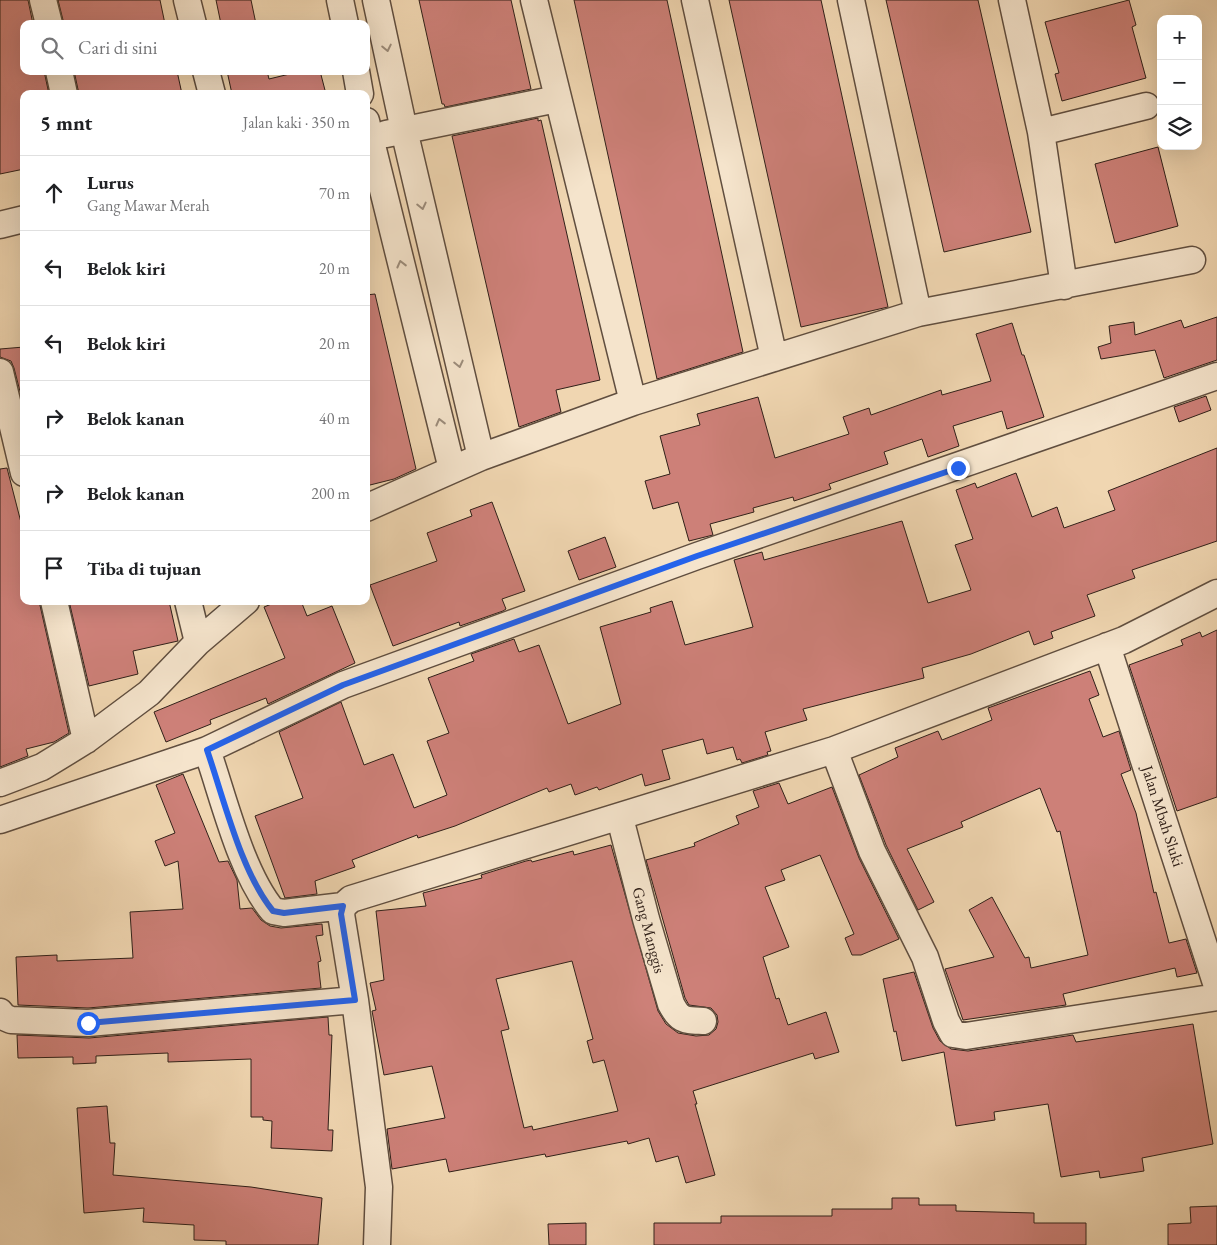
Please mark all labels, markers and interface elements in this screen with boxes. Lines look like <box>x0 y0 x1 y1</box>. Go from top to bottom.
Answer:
map controls <box>1157 15 1202 150</box>
button: + <box>1157 15 1202 60</box>
search box <box>20 20 370 75</box>
icon: search <box>38 34 66 62</box>
text: Cari di sini <box>78 35 157 60</box>
one-way arrow <box>381 43 391 52</box>
button: − <box>1157 60 1202 105</box>
button: layers <box>1157 105 1202 150</box>
text: 5 mnt <box>40 109 92 136</box>
text: Jalan kaki · 350 m <box>243 112 350 133</box>
text: Lurus <box>87 170 134 195</box>
icon: ahead <box>40 179 68 207</box>
text: 70 m <box>319 183 350 204</box>
text: Gang Mawar Merah <box>87 195 210 216</box>
one-way arrow <box>416 202 427 211</box>
icon: left <box>40 254 68 282</box>
text: Belok kiri <box>87 256 166 281</box>
text: 20 m <box>319 258 350 279</box>
one-way arrow <box>396 260 407 269</box>
icon: left <box>40 329 68 357</box>
text: Belok kiri <box>87 331 166 356</box>
text: 20 m <box>319 333 350 354</box>
one-way arrow <box>453 360 464 369</box>
icon: right <box>40 404 68 432</box>
text: Belok kanan <box>87 406 185 431</box>
text: 40 m <box>319 408 350 429</box>
one-way arrow <box>435 417 446 426</box>
route end <box>947 457 970 480</box>
icon: right <box>40 479 68 507</box>
text: Belok kanan <box>87 481 185 506</box>
text: 200 m <box>311 483 350 504</box>
icon: arrive <box>40 554 68 582</box>
text: Tiba di tujuan <box>87 556 201 581</box>
street label: Jalan Mbah Sluki <box>1136 761 1189 869</box>
street label: Gang Manggis <box>627 884 671 976</box>
route start <box>77 1012 100 1035</box>

